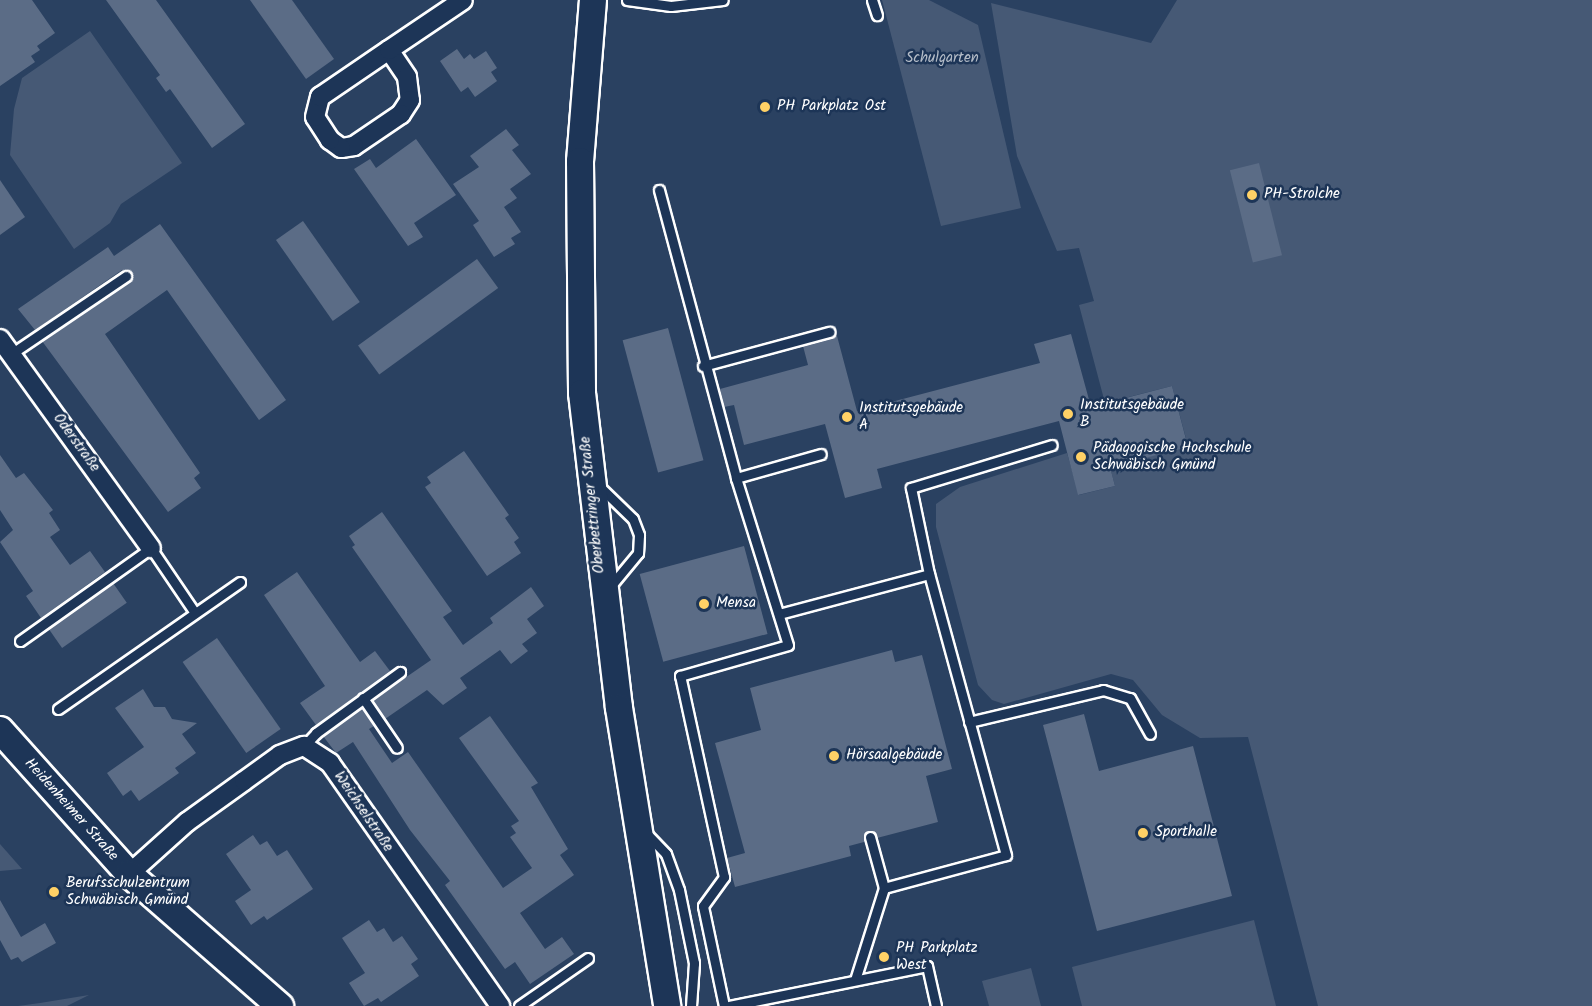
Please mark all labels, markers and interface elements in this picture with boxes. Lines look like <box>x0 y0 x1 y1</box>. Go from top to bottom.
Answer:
park label: Schulgarten <box>905 50 979 68</box>
place label: PH Parkplatz Ost <box>777 98 886 116</box>
marker: PH Parkplatz Ost <box>758 100 772 114</box>
place label: PH-Strolche <box>1264 186 1340 204</box>
marker: PH-Strolche <box>1245 188 1259 202</box>
place label: Institutsgebäude B <box>1080 396 1184 431</box>
place label: Institutsgebäude A <box>859 399 963 434</box>
marker: Institutsgebäude B <box>1061 407 1075 421</box>
street label: Oderstraße <box>49 410 103 476</box>
marker: Institutsgebäude A <box>840 410 854 424</box>
street label: Oberbettringer Straße <box>577 436 609 574</box>
place label: Pädagogische Hochschule Schwäbisch Gmünd <box>1093 439 1252 474</box>
marker: Pädagogische Hochschule Schwäbisch Gmünd <box>1074 450 1088 464</box>
place label: Mensa <box>716 595 756 613</box>
marker: Mensa <box>697 597 711 611</box>
place label: Hörsaalgebäude <box>846 747 942 765</box>
marker: Hörsaalgebäude <box>827 749 841 763</box>
street label: Heidenheimer Straße <box>20 755 122 865</box>
street label: Weichselstraße <box>329 768 397 856</box>
place label: Sporthalle <box>1155 824 1217 842</box>
marker: Sporthalle <box>1136 826 1150 840</box>
place label: Berufsschulzentrum Schwäbisch Gmünd <box>66 874 190 909</box>
marker: Berufsschulzentrum Schwäbisch Gmünd <box>47 885 61 899</box>
place label: PH Parkplatz West <box>896 939 978 974</box>
marker: PH Parkplatz West <box>877 950 891 964</box>

